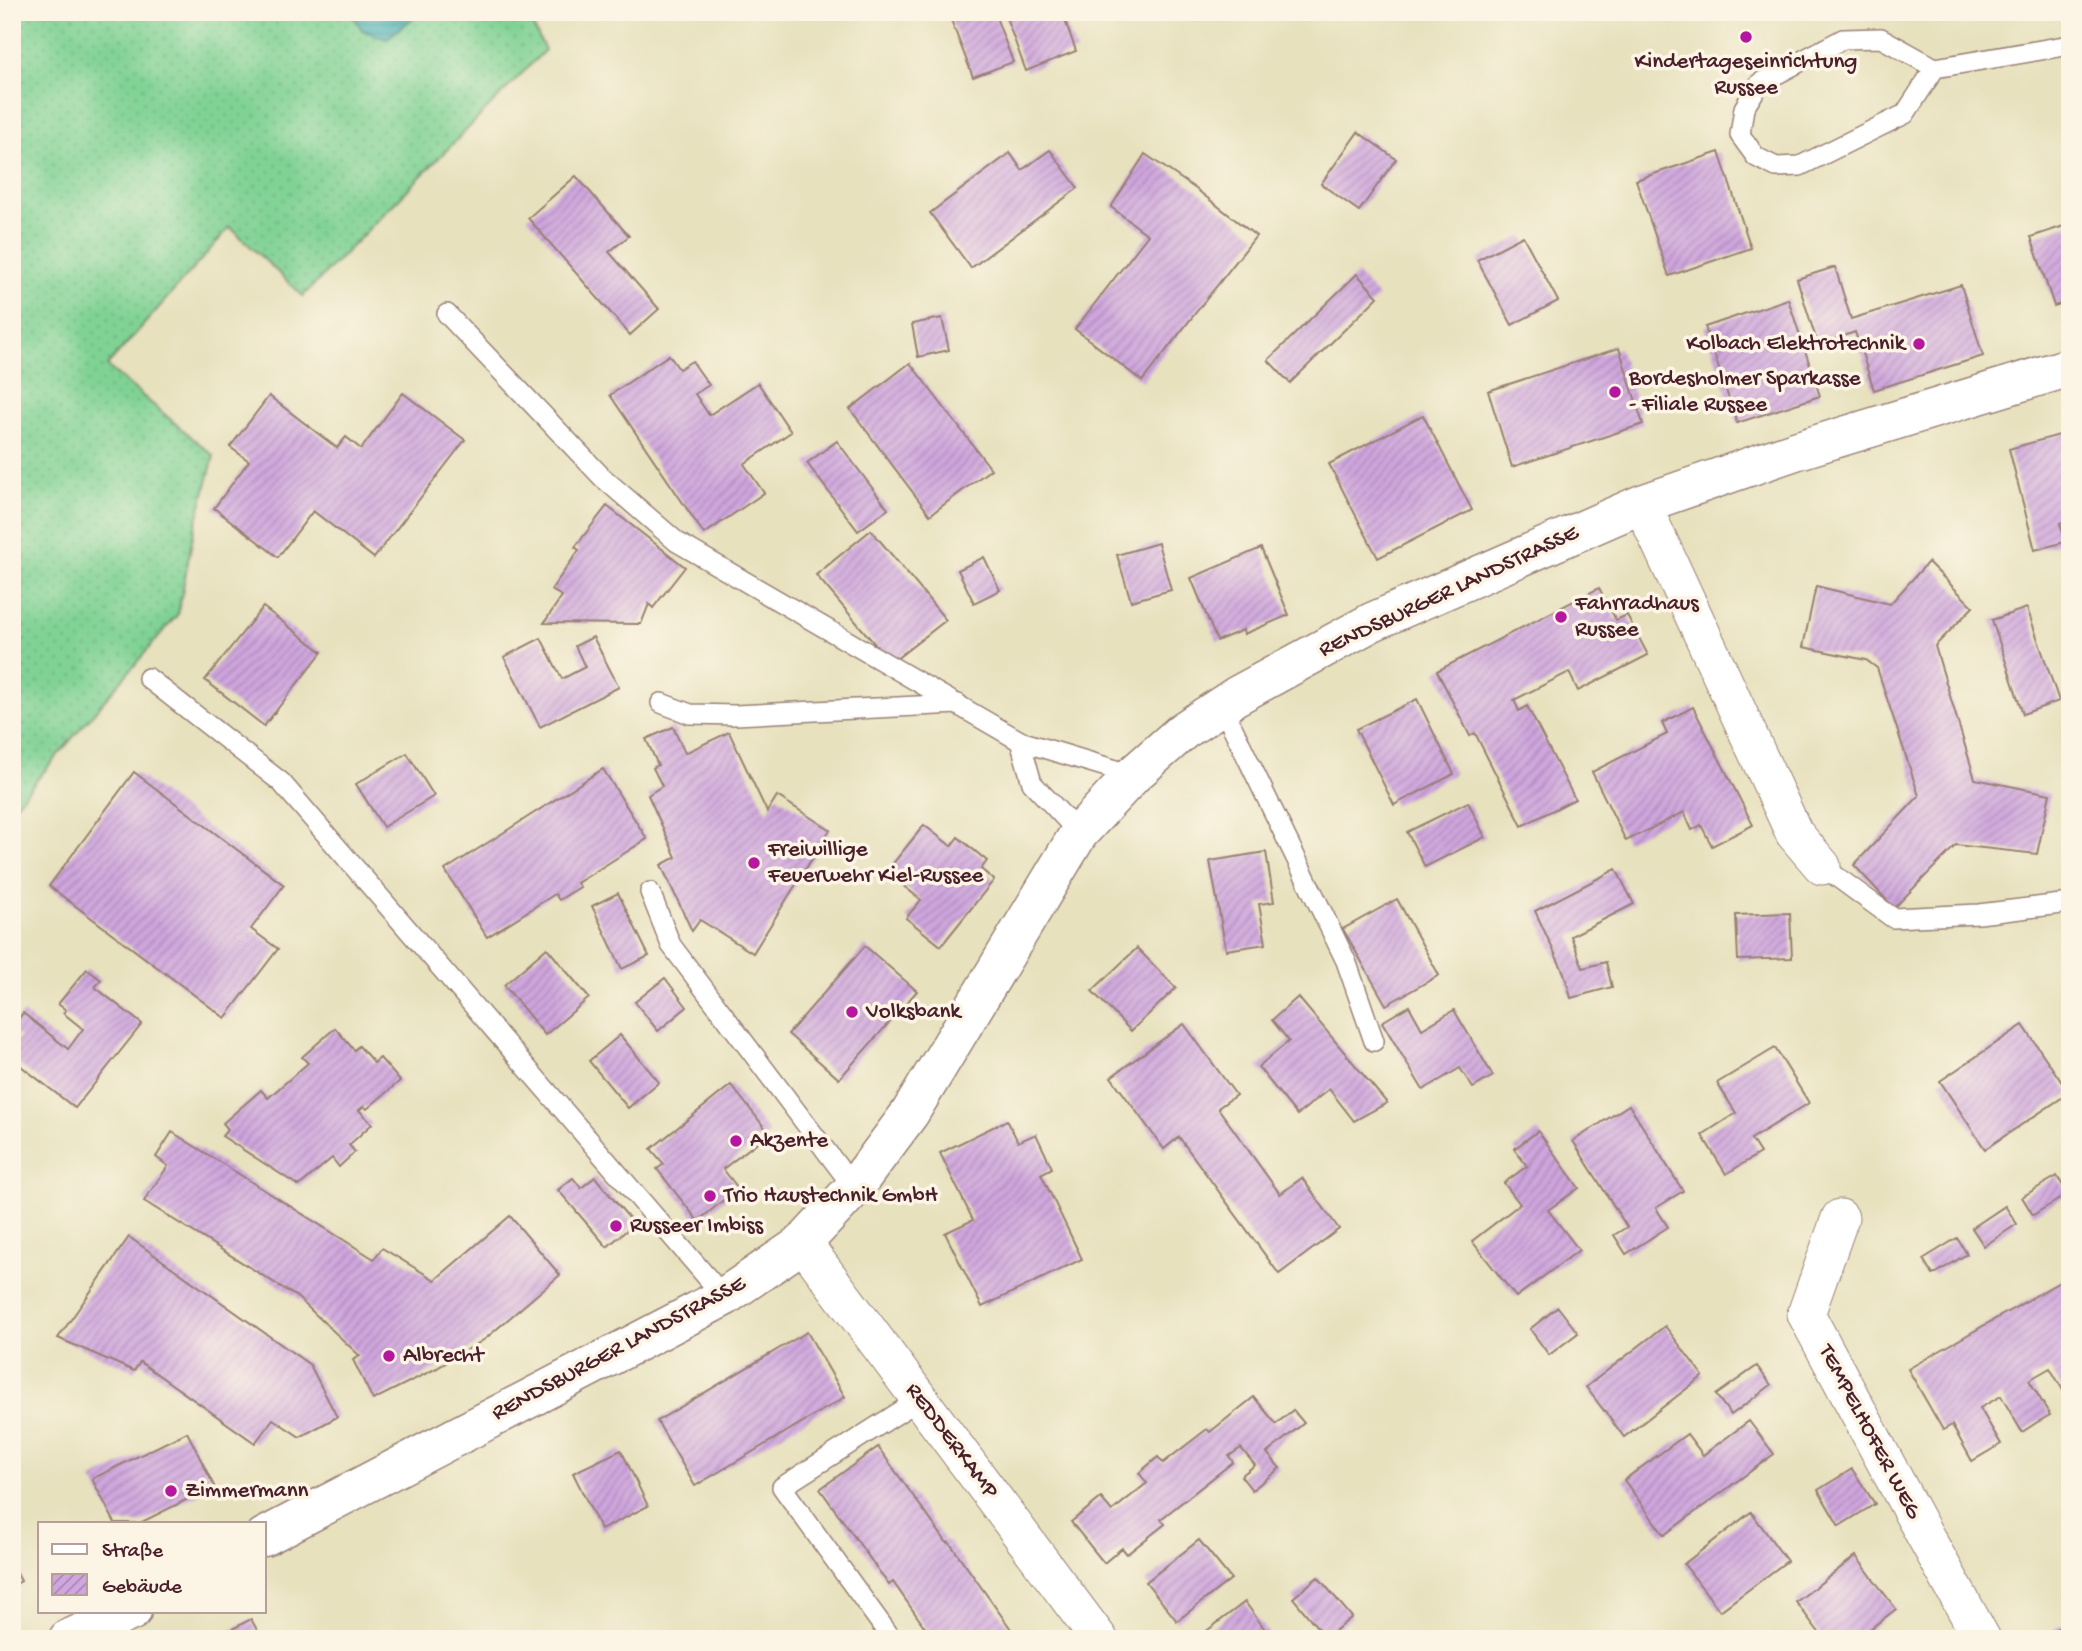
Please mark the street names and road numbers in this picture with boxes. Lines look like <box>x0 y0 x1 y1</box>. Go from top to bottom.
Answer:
street label: RENDSBURGER LANDSTRASSE <box>1315 519 1585 664</box>
street label: RENDSBURGER LANDSTRASSE <box>488 1270 752 1427</box>
street label: TEMPELHOFER WEG <box>1811 1338 1927 1525</box>
street label: REDDERKAMP <box>899 1378 1003 1504</box>

